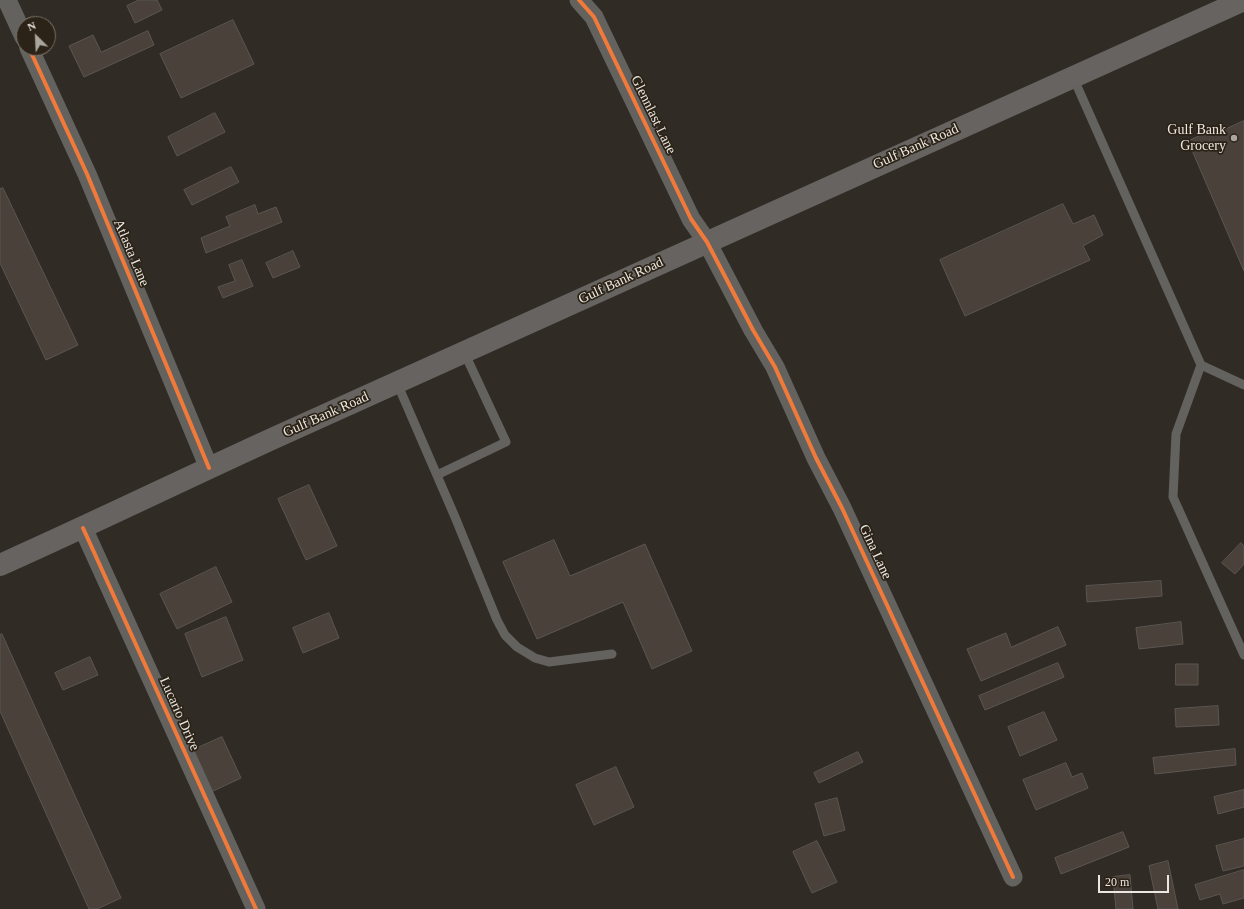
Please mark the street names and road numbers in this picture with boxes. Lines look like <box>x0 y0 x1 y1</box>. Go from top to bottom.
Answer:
street label: Glennlast Lane <box>627 73 679 157</box>
street label: Gulf Bank Road <box>871 121 961 173</box>
street label: Atlasta Lane <box>109 217 153 289</box>
street label: Gulf Bank Road <box>576 254 666 308</box>
street label: Gulf Bank Road <box>281 389 371 441</box>
street label: Gina Lane <box>855 522 895 582</box>
street label: Lucario Drive <box>155 675 203 753</box>

